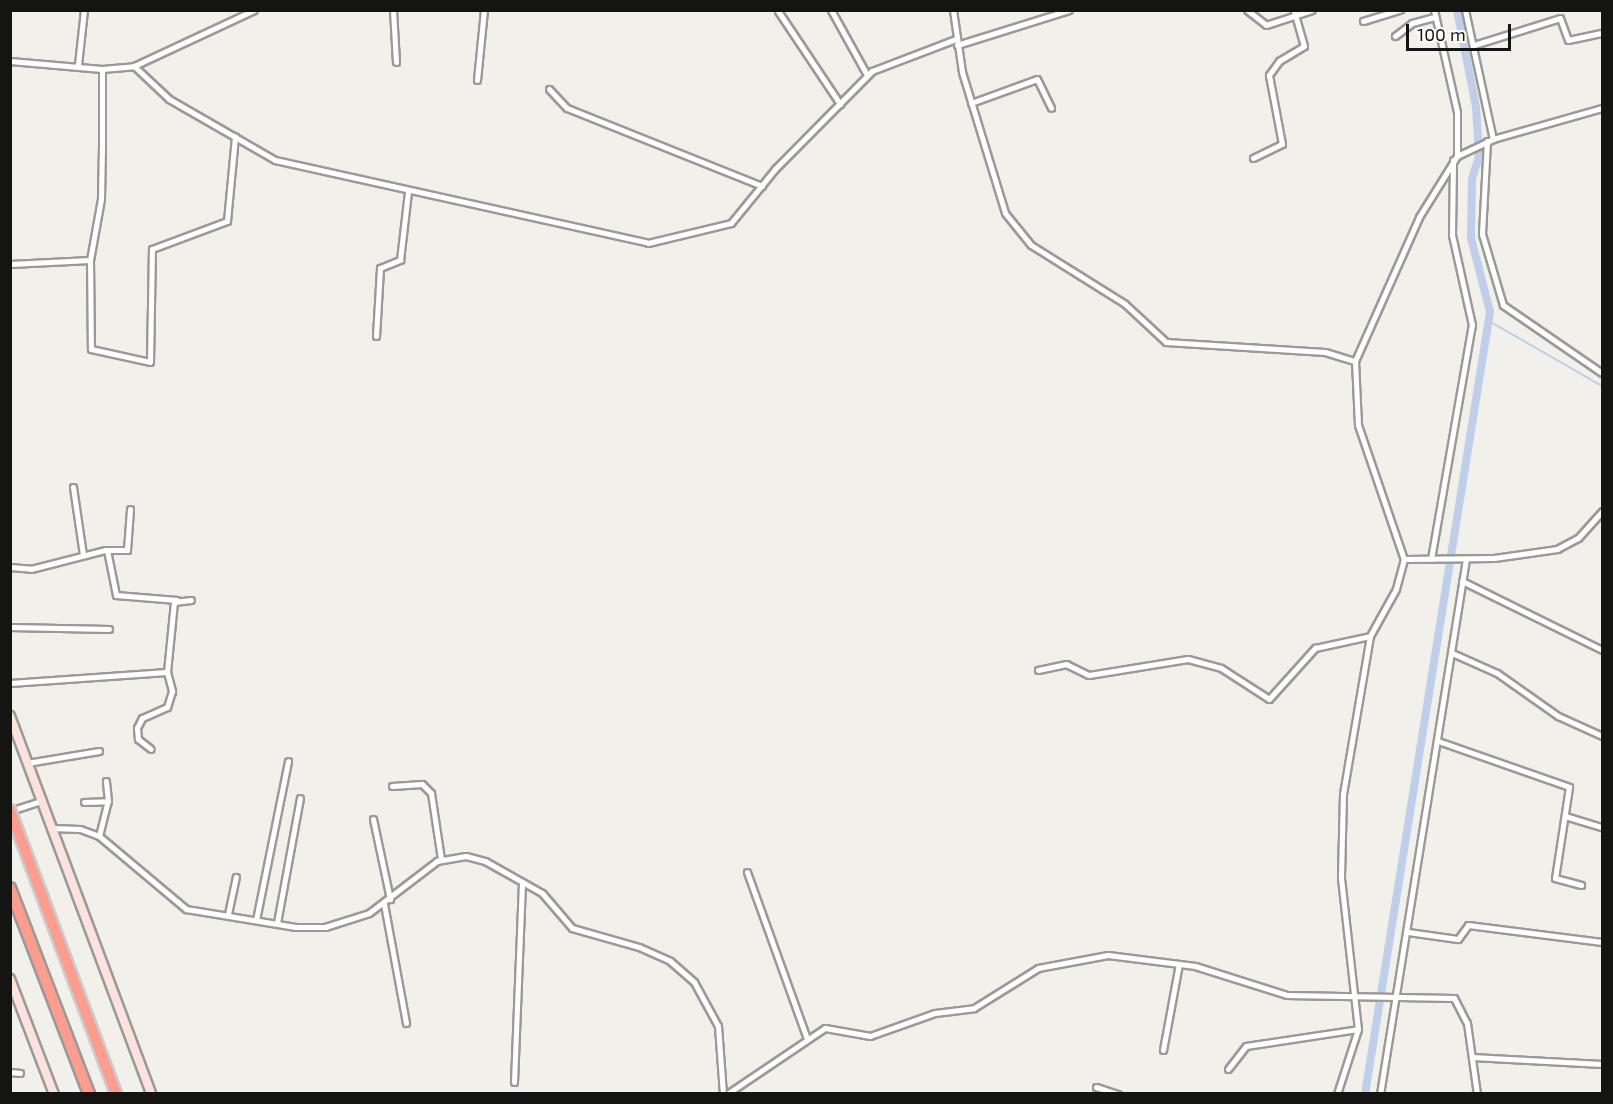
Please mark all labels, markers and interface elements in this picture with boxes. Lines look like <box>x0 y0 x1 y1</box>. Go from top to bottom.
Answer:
scale bar <box>1409 12 1514 50</box>
text: 100 m <box>1417 23 1466 45</box>

